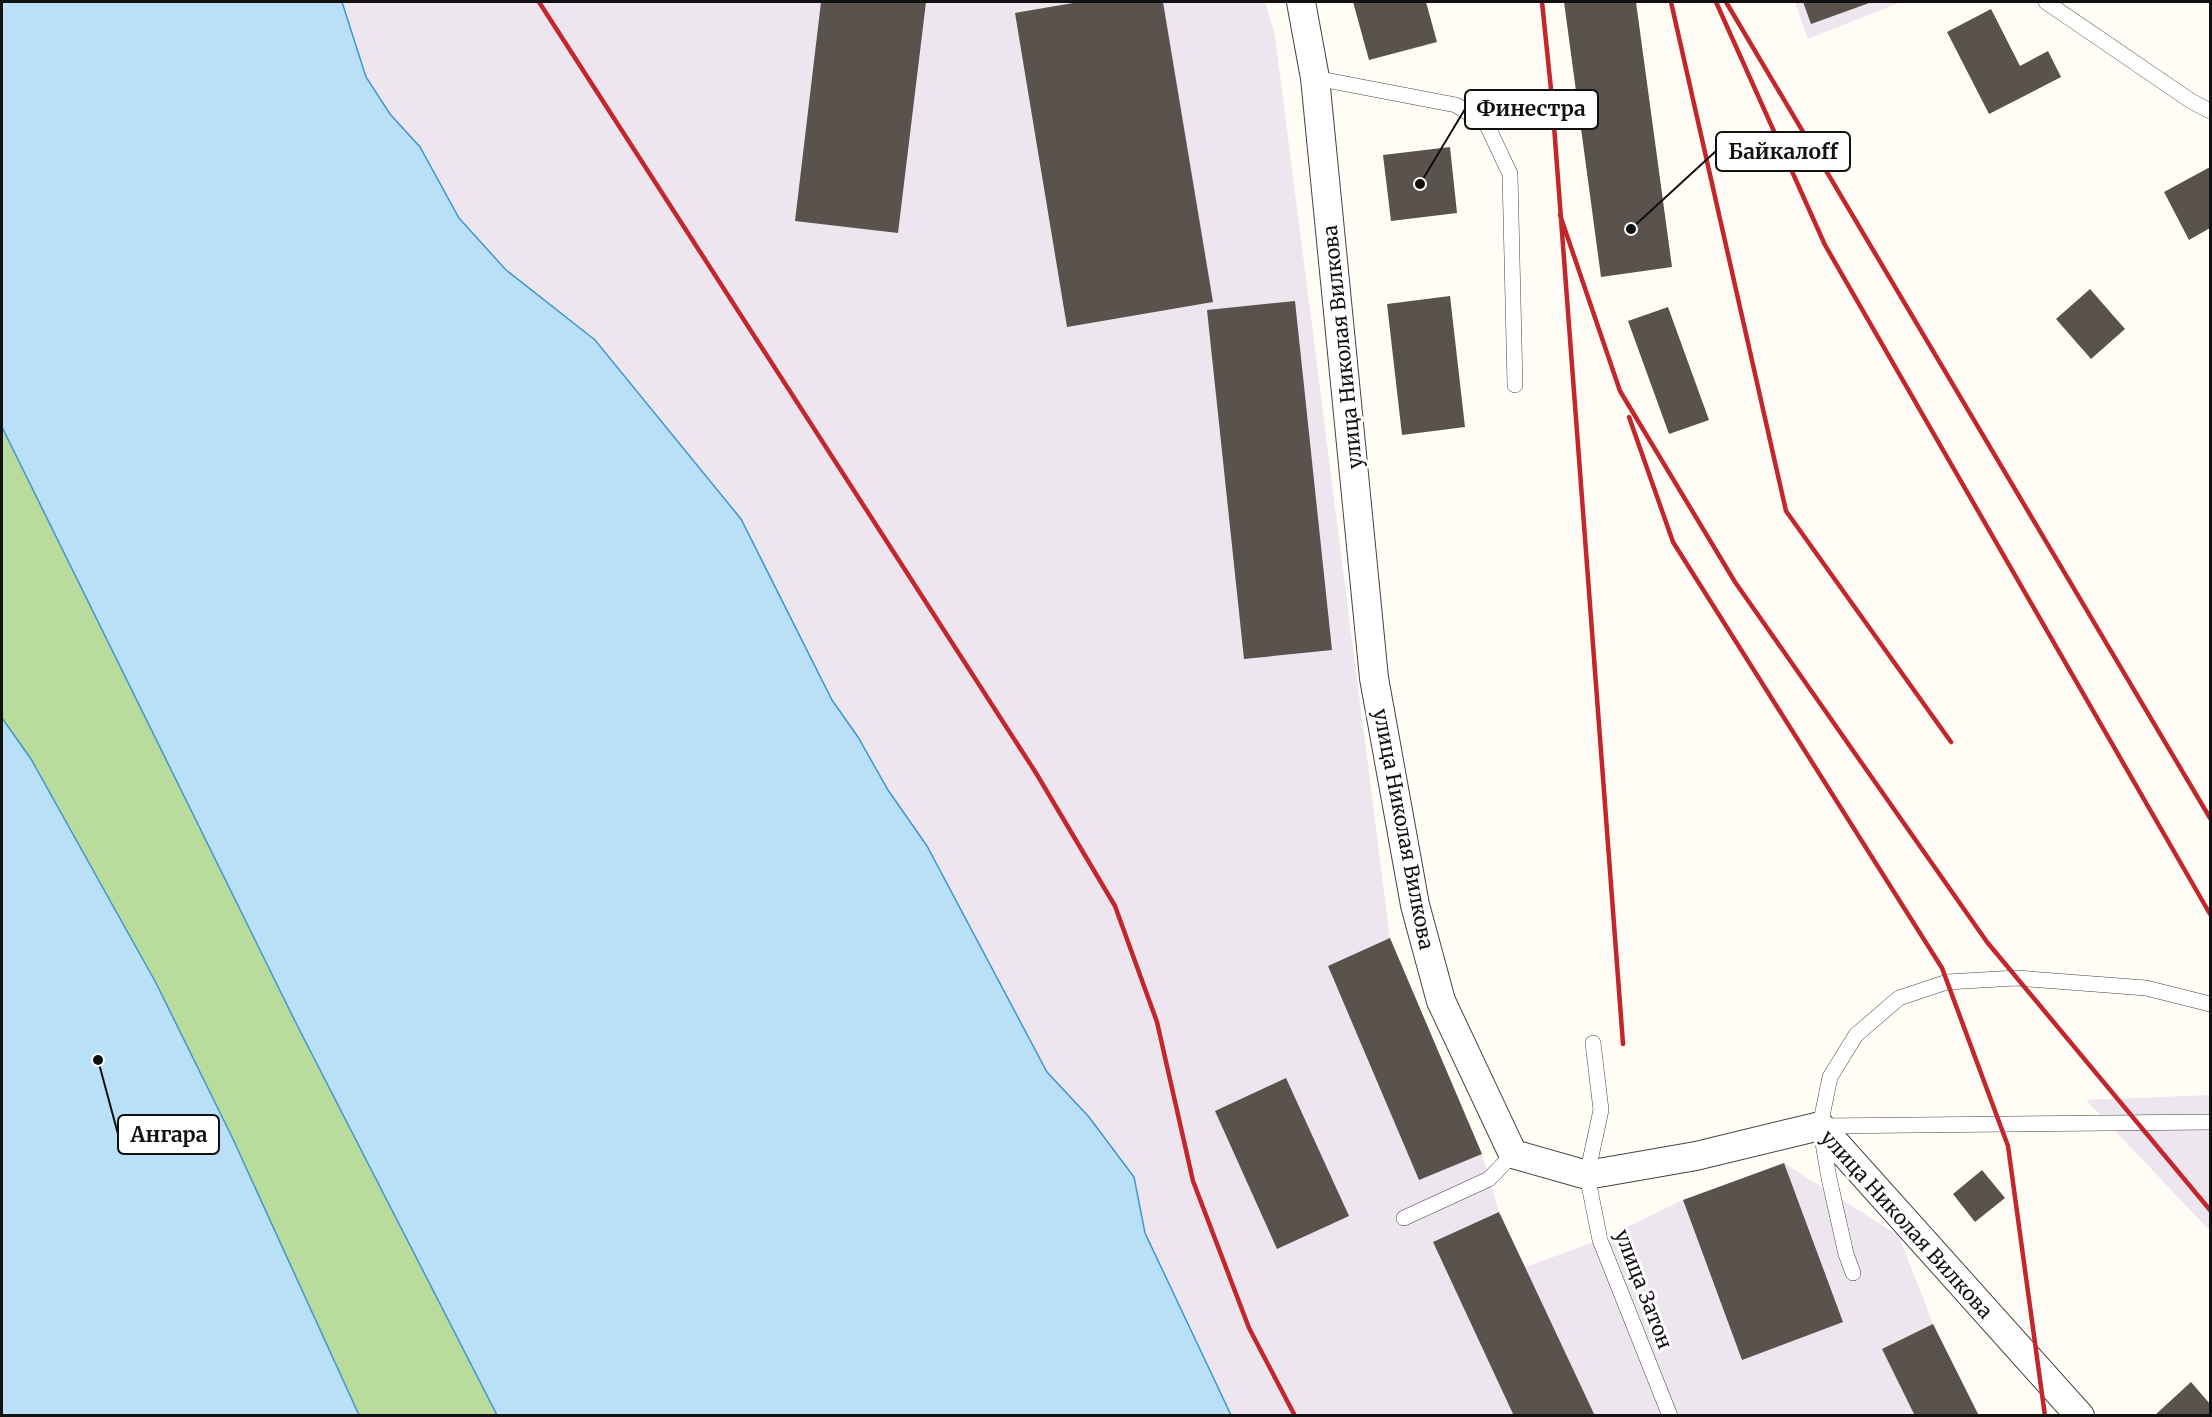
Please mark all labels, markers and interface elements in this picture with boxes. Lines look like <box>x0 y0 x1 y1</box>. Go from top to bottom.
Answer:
callout: Финестра <box>1465 90 1598 129</box>
text: Финестра <box>1476 95 1586 122</box>
callout: Байкалoff <box>1716 132 1850 171</box>
text: Байкалoff <box>1728 138 1839 165</box>
street label: улица Николая Вилкова <box>1317 224 1367 470</box>
street label: улица Николая Вилкова <box>1368 706 1440 952</box>
callout: Ангара <box>118 1115 219 1154</box>
text: Ангара <box>129 1121 208 1148</box>
street label: улица Николая Вилкова <box>1816 1125 1998 1324</box>
street label: улица Затон <box>1610 1226 1678 1352</box>

